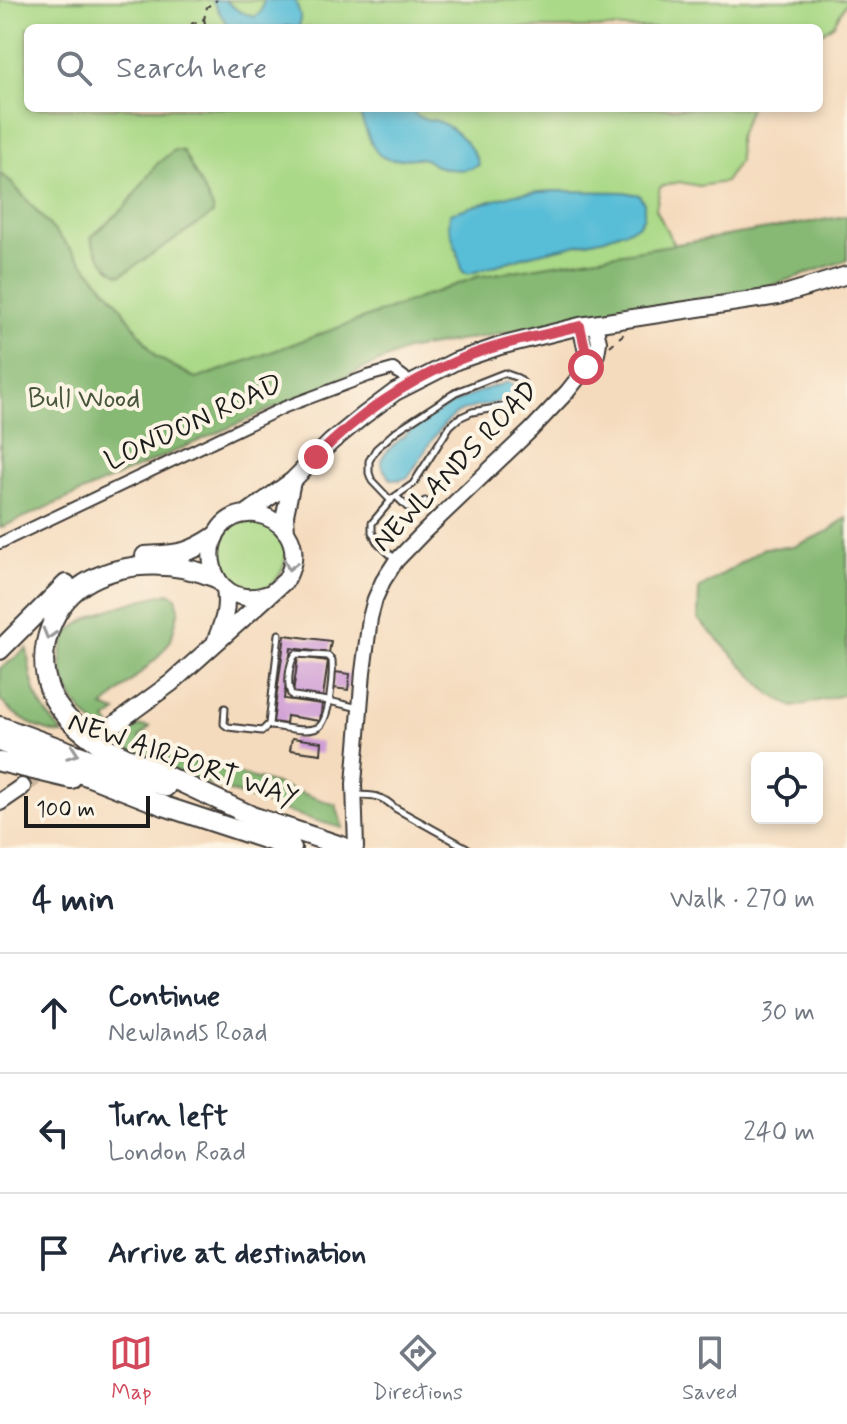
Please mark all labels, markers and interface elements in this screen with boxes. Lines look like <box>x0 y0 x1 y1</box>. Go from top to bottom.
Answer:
search box <box>24 24 823 112</box>
icon: search <box>52 46 96 90</box>
text: Search here <box>116 49 267 88</box>
route start <box>568 349 604 385</box>
street label: LONDON ROAD <box>99 366 289 480</box>
street label: NEWLANDS ROAD <box>365 373 547 561</box>
park label: Bull Wood <box>28 381 140 418</box>
route end <box>298 439 334 475</box>
one-way arrow <box>282 558 299 572</box>
one-way arrow <box>42 626 58 640</box>
street label: NEW AIRPORT WAY <box>63 704 303 818</box>
one-way arrow <box>65 743 79 760</box>
map controls <box>751 752 823 824</box>
button: locate <box>751 752 823 824</box>
scale bar <box>24 792 150 828</box>
text: 100 m <box>36 796 95 824</box>
text: 4 min <box>32 878 115 923</box>
text: Walk · 270 m <box>670 883 815 917</box>
text: Continue <box>108 977 220 1016</box>
icon: ahead <box>32 991 76 1035</box>
text: 30 m <box>761 996 815 1030</box>
text: Newlands Road <box>108 1016 268 1050</box>
text: Turn left <box>108 1097 228 1136</box>
icon: left <box>32 1111 76 1155</box>
text: 240 m <box>743 1116 815 1150</box>
text: London Road <box>108 1136 246 1170</box>
icon: arrive <box>32 1231 76 1275</box>
text: Arrive at destination <box>108 1234 366 1273</box>
tab: Map <box>109 1331 153 1407</box>
tab: Directions <box>372 1331 463 1407</box>
tab: Saved <box>682 1331 737 1407</box>

